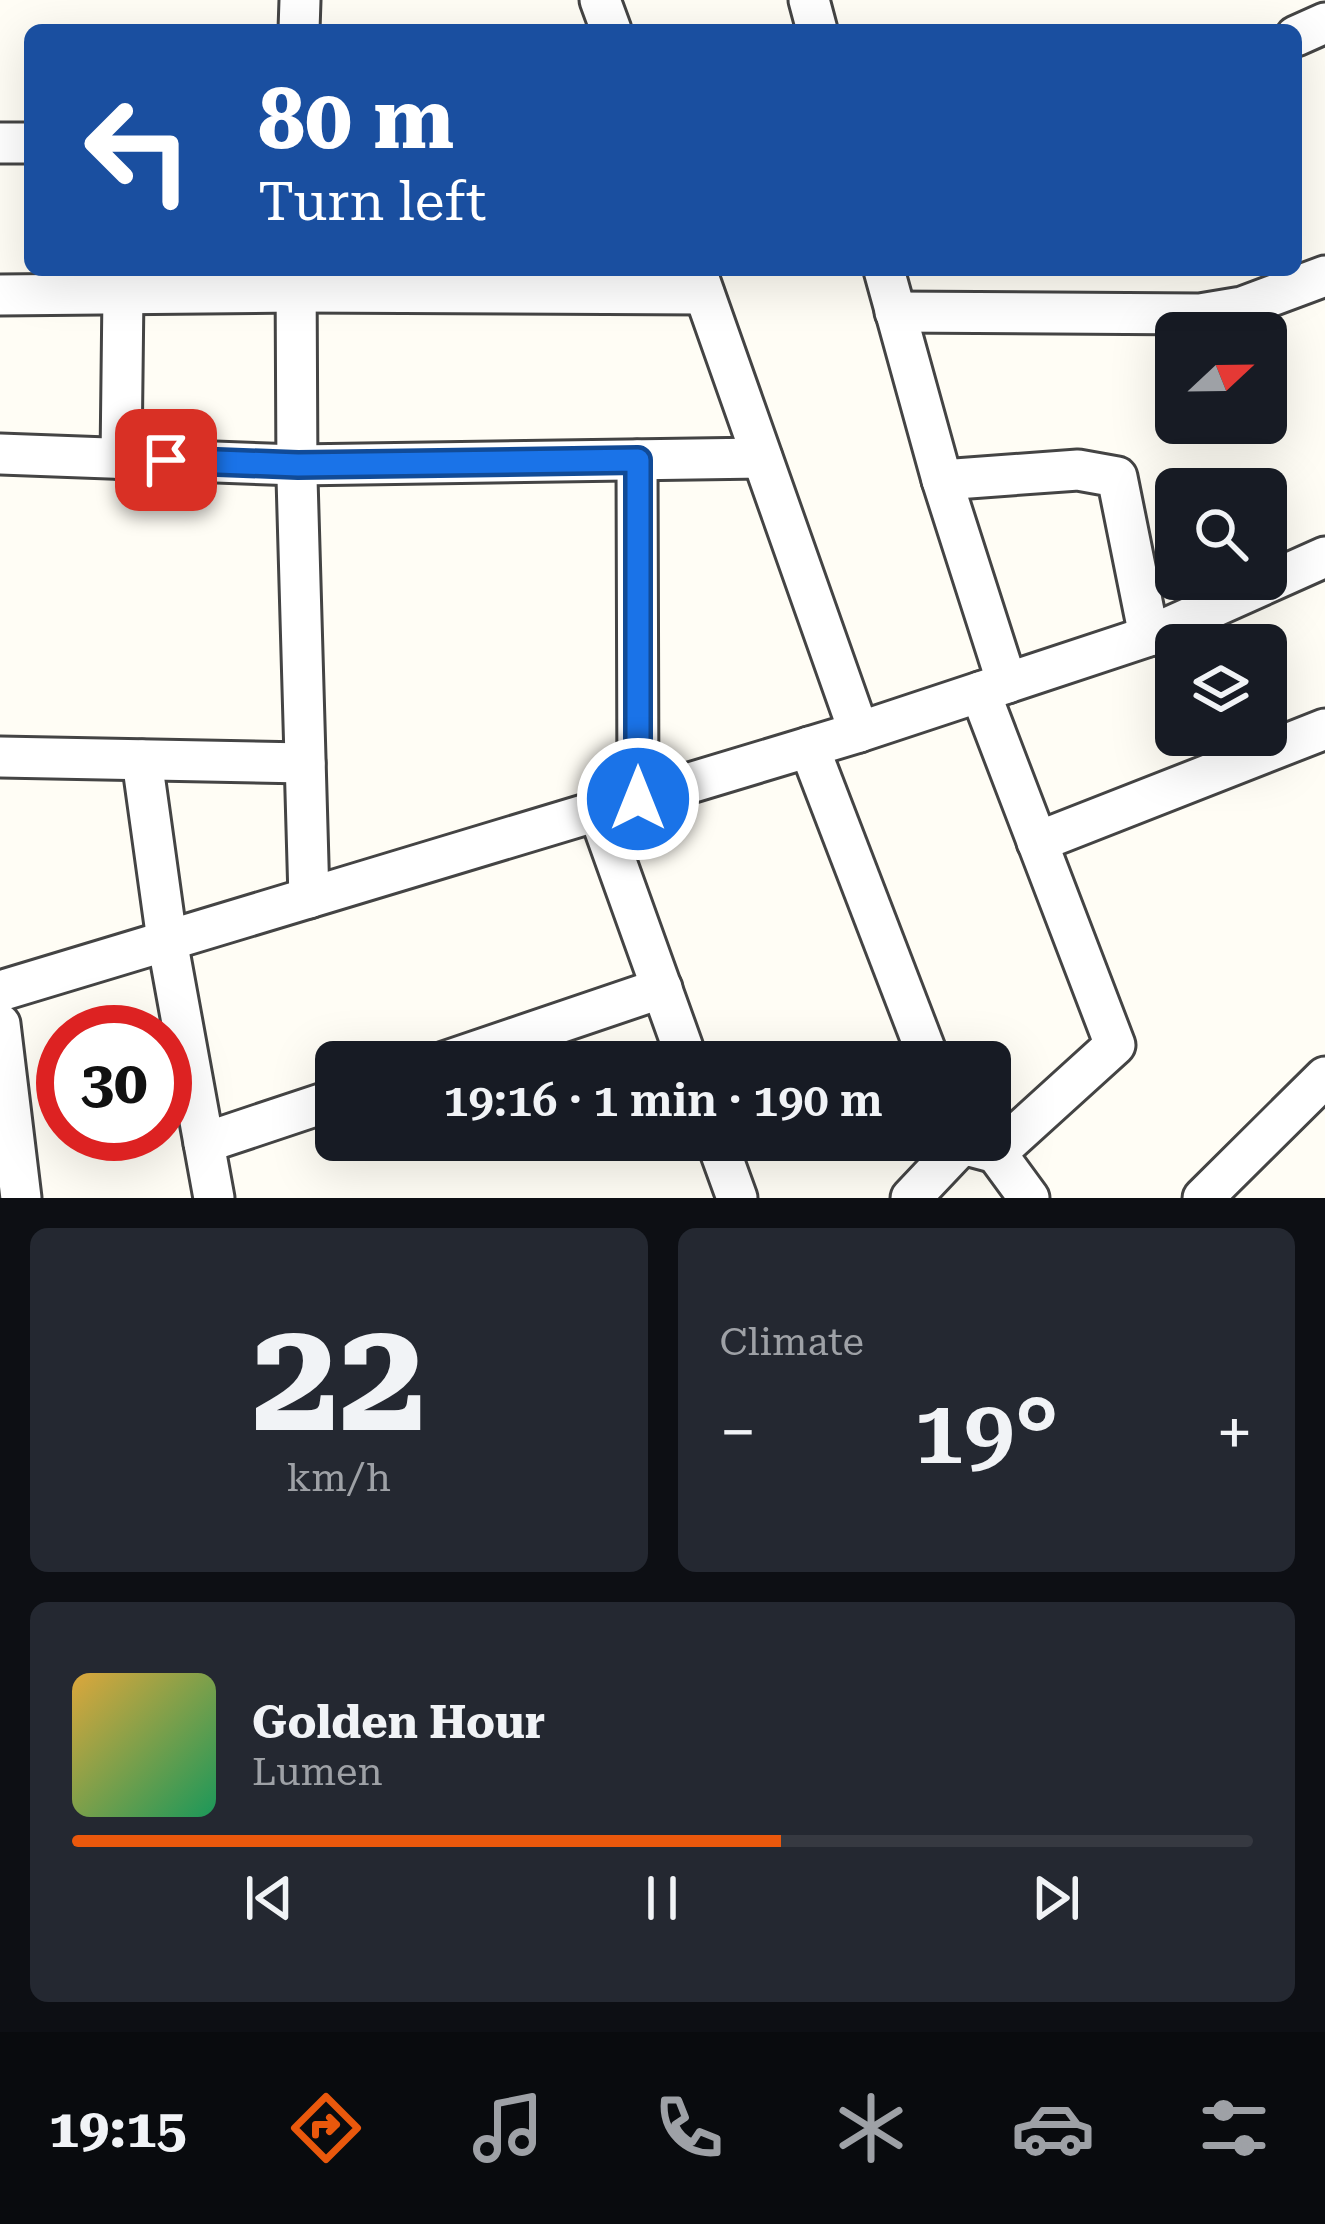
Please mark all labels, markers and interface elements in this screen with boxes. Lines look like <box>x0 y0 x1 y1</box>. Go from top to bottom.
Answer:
text: 80 m <box>258 70 454 168</box>
icon: left <box>60 72 216 228</box>
text: Turn left <box>258 170 486 233</box>
north arrow <box>1155 312 1287 444</box>
map controls <box>1155 312 1287 756</box>
pin <box>115 409 217 511</box>
icon: arrive <box>133 427 199 493</box>
button: search <box>1155 468 1287 600</box>
button: layers <box>1155 624 1287 756</box>
position arrow <box>575 736 701 862</box>
speed limit sign: 30 <box>36 1005 192 1161</box>
text: 19:16 · 1 min · 190 m <box>443 1074 883 1127</box>
text: 22 <box>251 1285 426 1468</box>
text: Climate <box>720 1319 864 1365</box>
text: 19° <box>914 1380 1059 1485</box>
text: − <box>720 1394 756 1471</box>
text: + <box>1216 1394 1253 1471</box>
text: km/h <box>287 1455 391 1501</box>
text: Golden Hour <box>252 1696 545 1749</box>
text: Lumen <box>252 1749 383 1795</box>
icon: previous <box>236 1865 302 1931</box>
icon: pause <box>629 1865 695 1931</box>
icon: next <box>1023 1865 1089 1931</box>
icon: directions <box>284 2086 368 2170</box>
icon: music <box>466 2086 550 2170</box>
icon: phone <box>647 2086 731 2170</box>
icon: climate <box>829 2086 913 2170</box>
icon: car <box>1011 2086 1095 2170</box>
icon: filters <box>1192 2086 1276 2170</box>
text: 19:15 <box>49 2097 187 2160</box>

